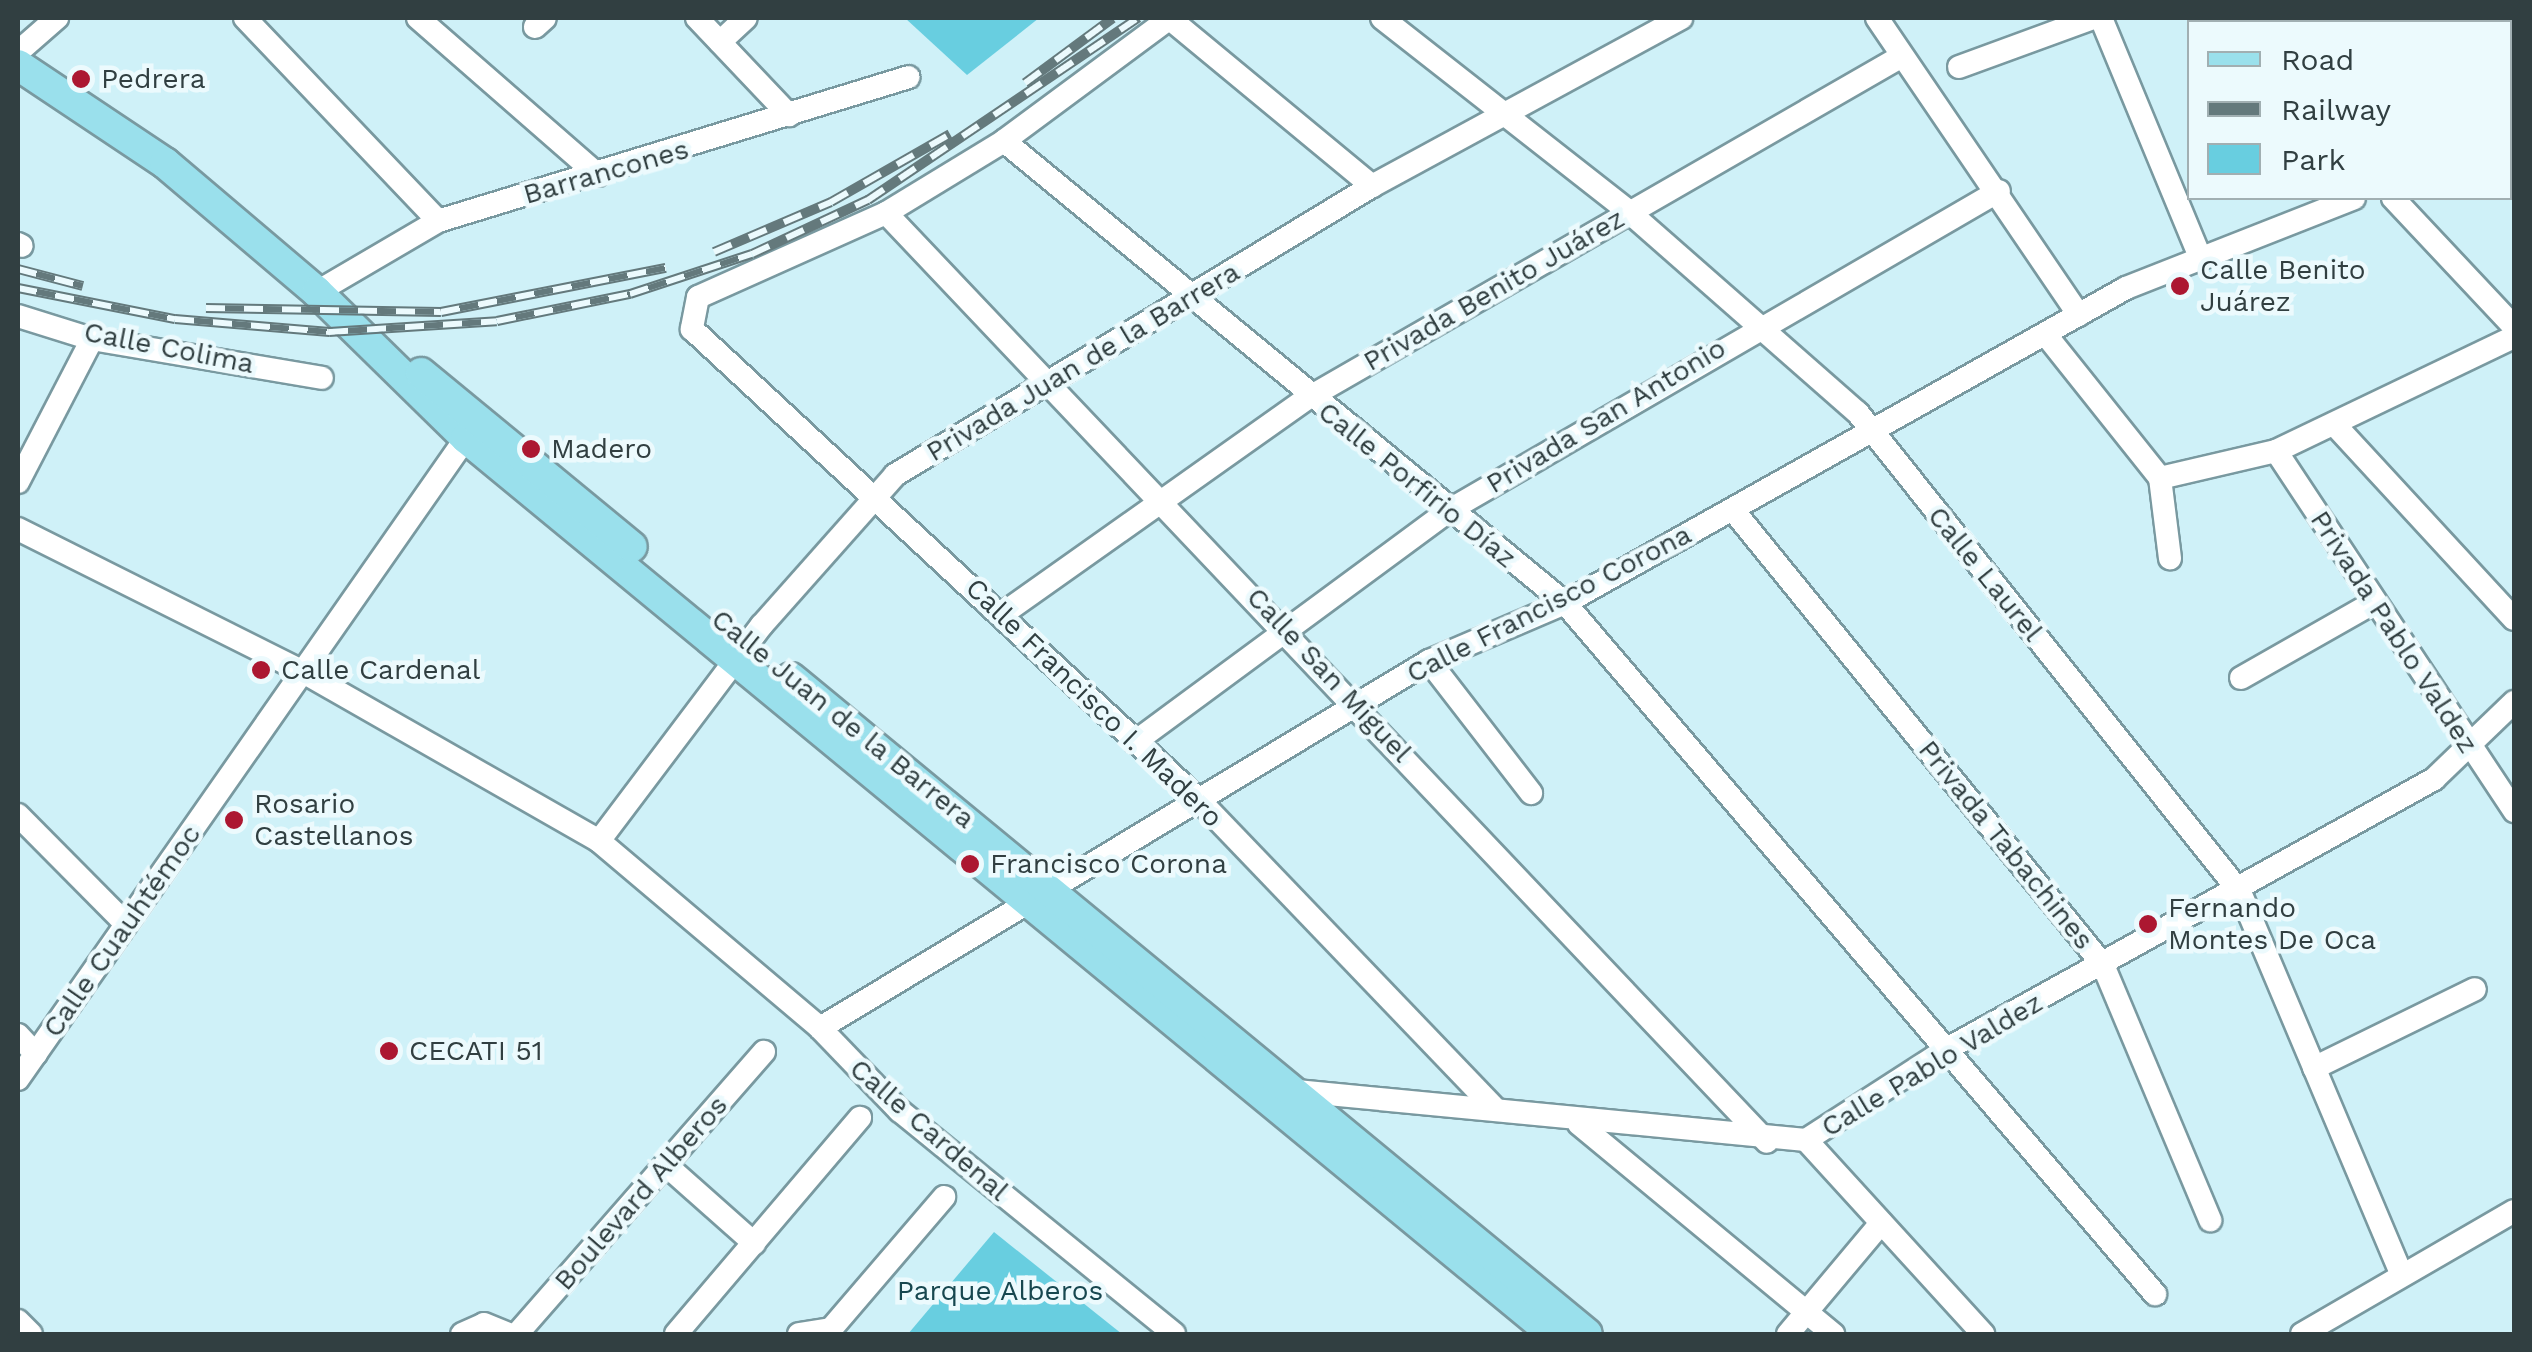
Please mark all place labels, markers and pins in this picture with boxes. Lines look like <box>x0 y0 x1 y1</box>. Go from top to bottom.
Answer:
place label: Pedrera <box>101 62 206 96</box>
marker: Pedrera <box>70 68 92 90</box>
place label: Calle Benito Juárez <box>2200 253 2366 319</box>
marker: Calle Benito Juárez <box>2169 275 2191 297</box>
place label: Madero <box>551 432 652 466</box>
marker: Madero <box>520 438 542 460</box>
place label: Calle Cardenal <box>281 653 480 687</box>
marker: Calle Cardenal <box>250 659 272 681</box>
place label: Rosario Castellanos <box>254 787 414 853</box>
marker: Rosario Castellanos <box>223 809 245 831</box>
place label: Francisco Corona <box>990 847 1227 881</box>
marker: Francisco Corona <box>959 853 981 875</box>
place label: Fernando Montes De Oca <box>2168 891 2376 957</box>
marker: Fernando Montes De Oca <box>2137 913 2159 935</box>
place label: CECATI 51 <box>409 1034 543 1068</box>
marker: CECATI 51 <box>378 1040 400 1062</box>

